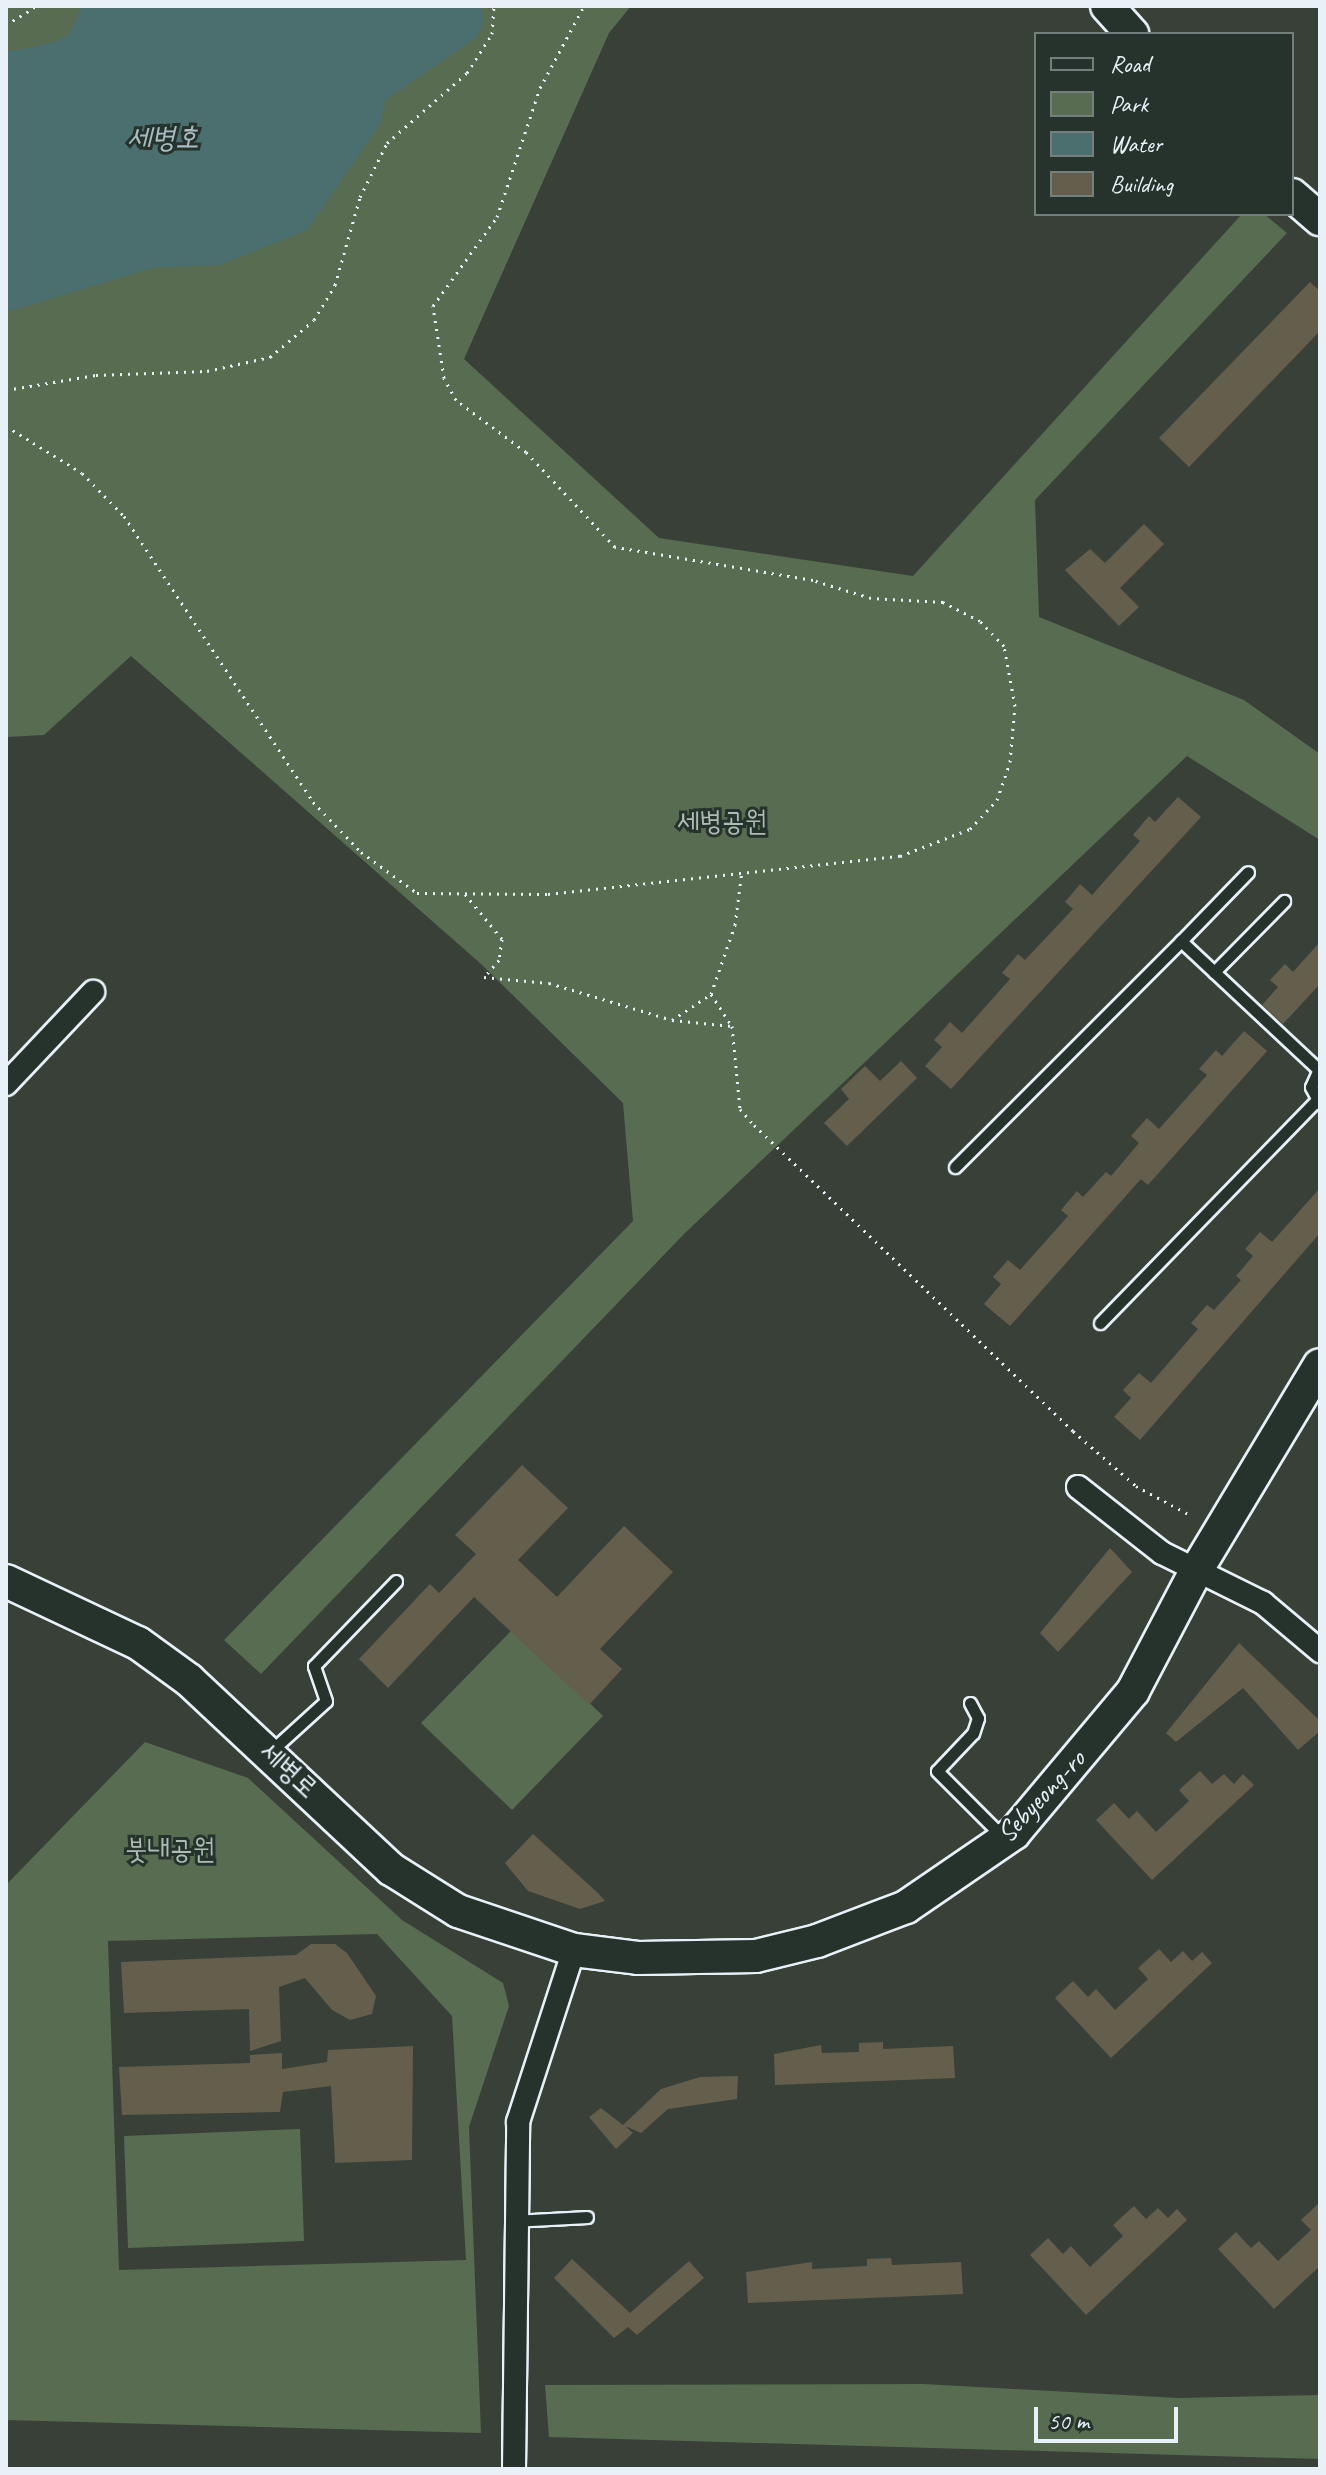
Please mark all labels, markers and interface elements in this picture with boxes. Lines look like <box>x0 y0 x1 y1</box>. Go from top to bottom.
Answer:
legend <box>1034 32 1294 216</box>
text: Road <box>1110 49 1150 79</box>
text: Park <box>1110 89 1148 119</box>
water label: 세병호 <box>127 119 199 155</box>
text: Water <box>1110 129 1162 159</box>
text: Building <box>1110 169 1173 199</box>
park label: 세병공원 <box>677 804 767 838</box>
street label: 세병로 <box>253 1735 325 1805</box>
street label: Sebyeong-ro <box>990 1743 1092 1849</box>
park label: 붓내공원 <box>125 1832 215 1866</box>
scale bar <box>1038 2391 1182 2441</box>
text: 50 m <box>1048 2406 1089 2436</box>

